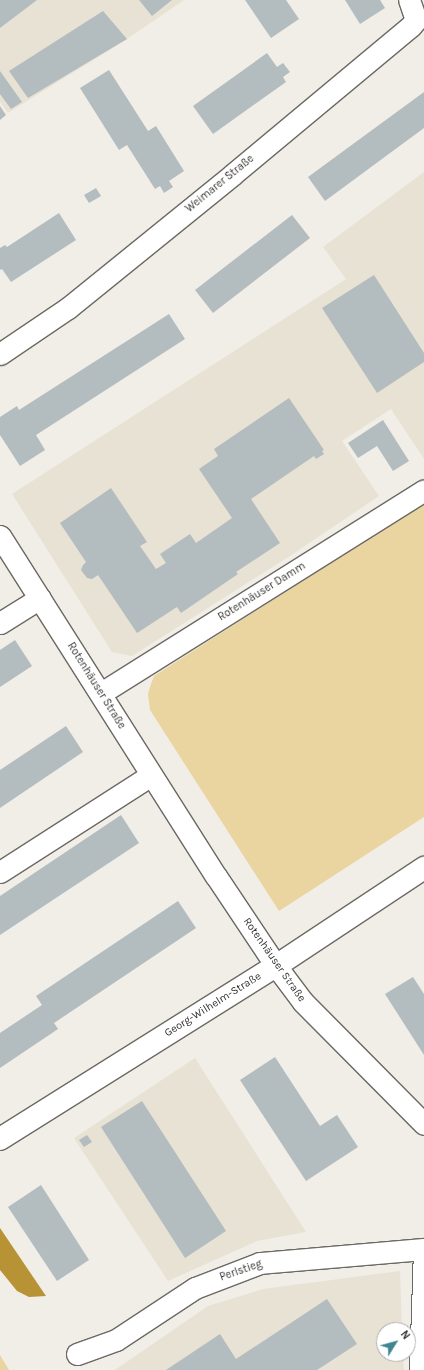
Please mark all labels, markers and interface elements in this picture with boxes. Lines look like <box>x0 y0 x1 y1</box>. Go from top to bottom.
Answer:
street label: Weimarer Straße <box>183 152 257 216</box>
street label: Rotenhäuser Damm <box>216 560 308 624</box>
street label: Rotenhäuser Straße <box>64 640 128 732</box>
street label: Rotenhäuser Straße <box>240 915 308 1005</box>
street label: Georg-Wilhelm-Straße <box>162 970 264 1040</box>
street label: Perlstieg <box>218 1258 264 1284</box>
north arrow <box>376 1322 416 1362</box>
text: N <box>398 1328 413 1342</box>

